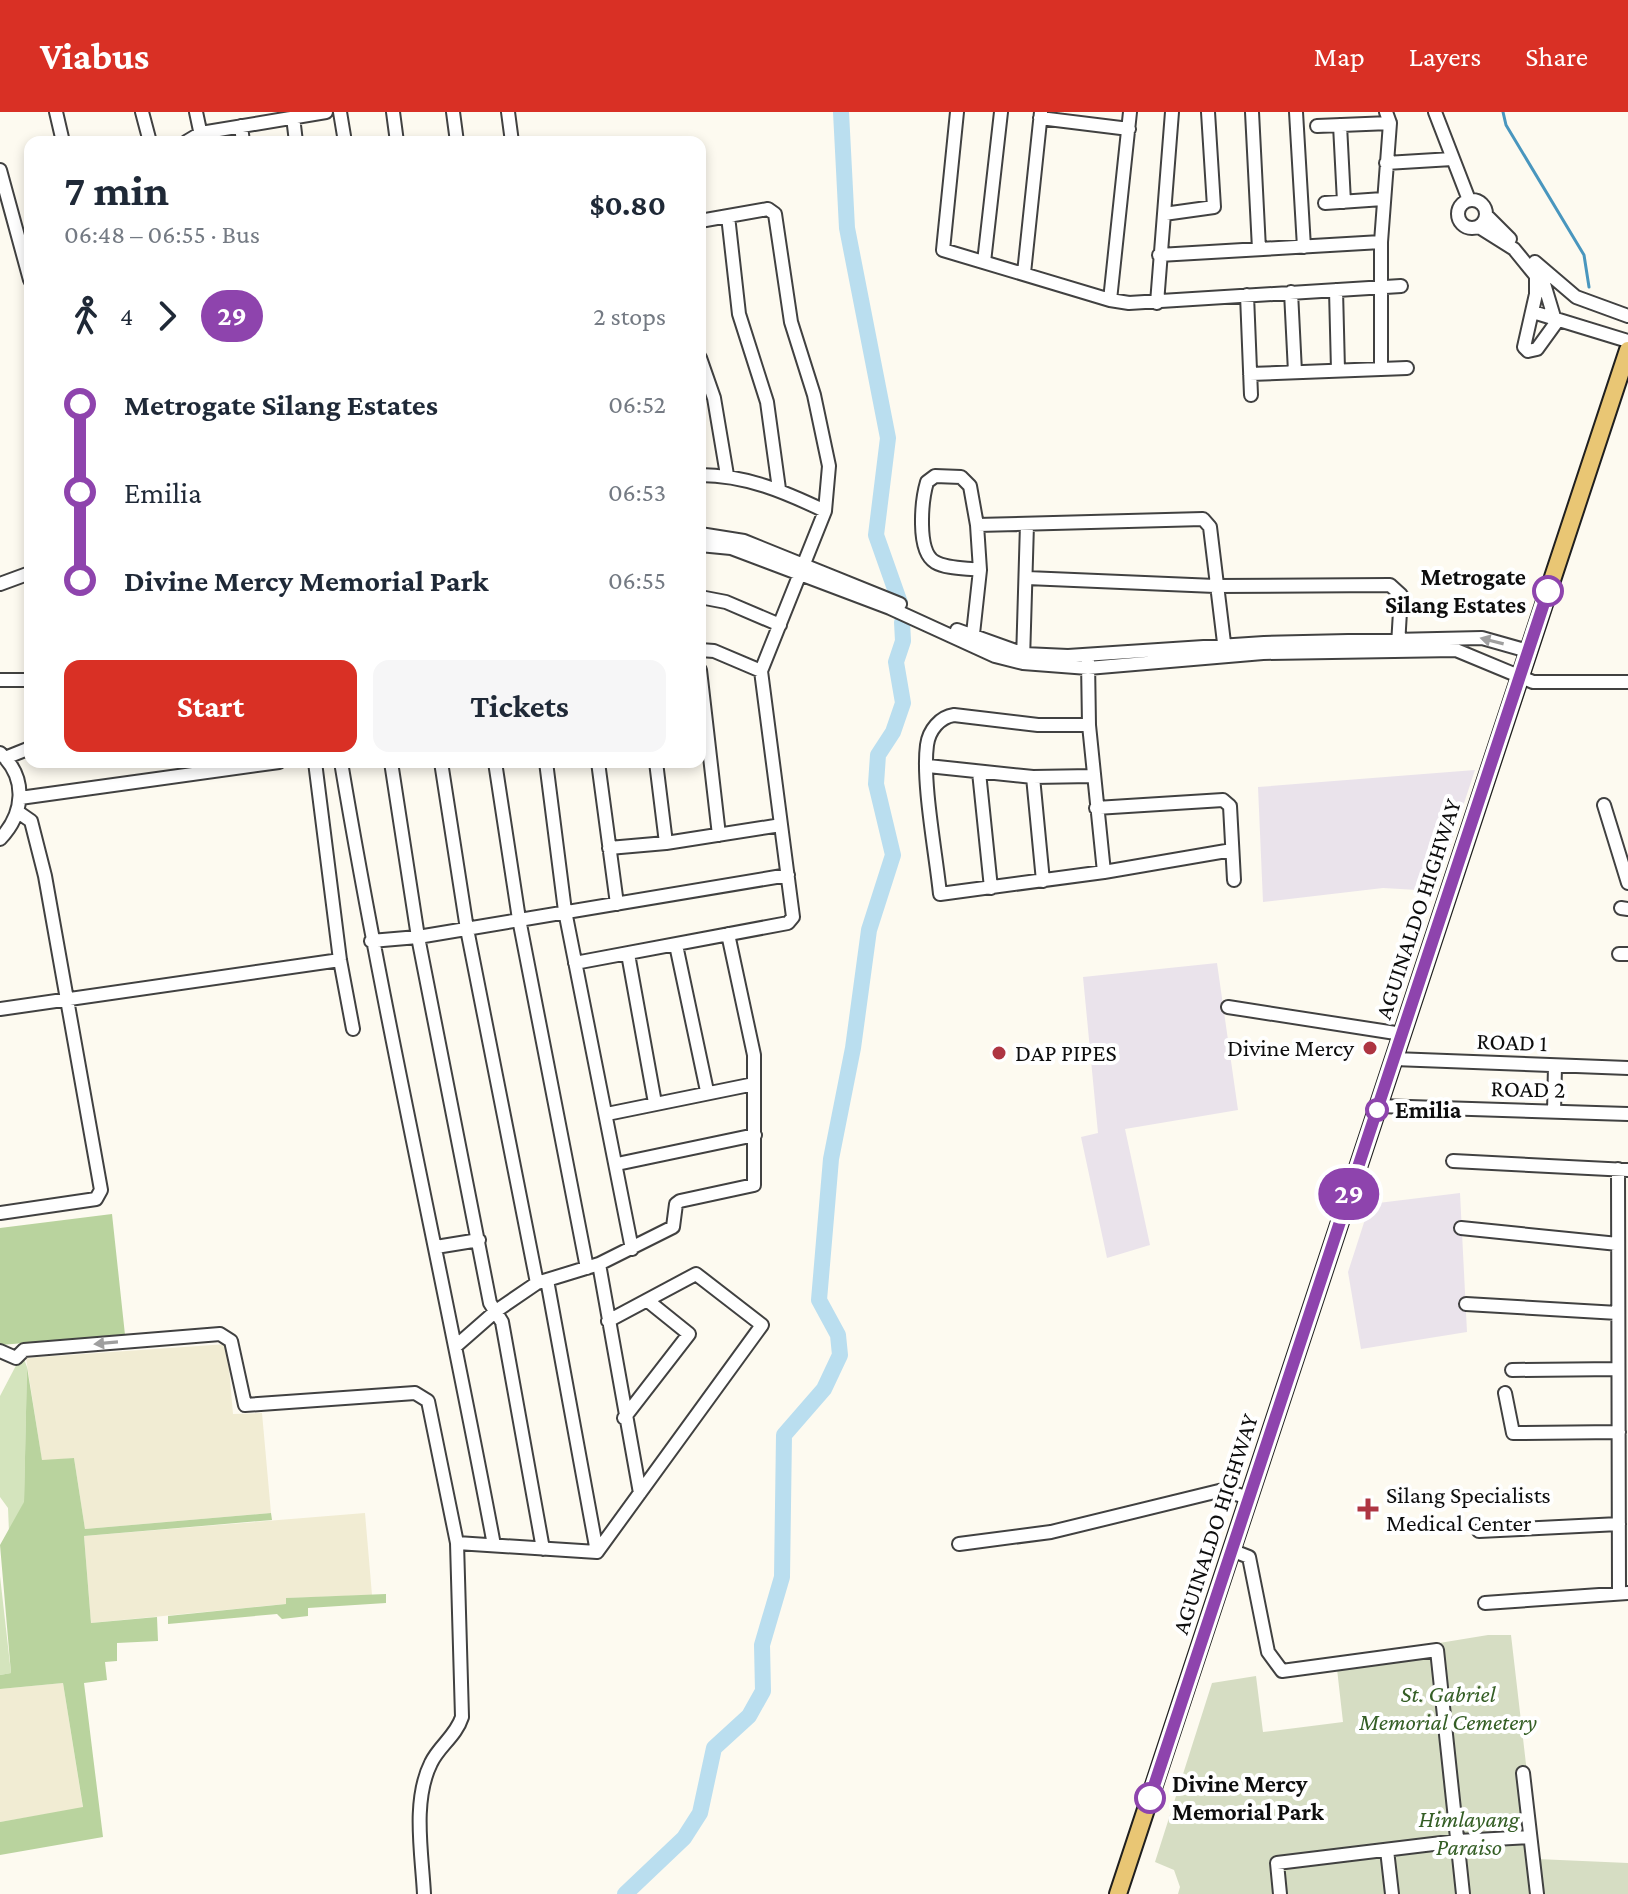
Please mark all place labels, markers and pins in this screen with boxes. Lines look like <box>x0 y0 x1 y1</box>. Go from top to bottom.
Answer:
place label: Metrogate Silang Estates <box>1385 563 1526 618</box>
marker: Metrogate Silang Estates <box>1533 576 1563 606</box>
place label: Divine Mercy <box>1227 1034 1355 1061</box>
place label: DAP PIPES <box>1015 1039 1117 1066</box>
marker: Divine Mercy <box>1361 1039 1379 1057</box>
marker: DAP PIPES <box>990 1044 1008 1062</box>
place label: Emilia <box>1395 1096 1462 1123</box>
marker: Emilia <box>1366 1099 1388 1121</box>
place label: Silang Specialists Medical Center <box>1386 1481 1551 1536</box>
marker: Silang Specialists Medical Center <box>1357 1498 1379 1520</box>
place label: Divine Mercy Memorial Park <box>1172 1770 1325 1825</box>
marker: Divine Mercy Memorial Park <box>1135 1783 1165 1813</box>

